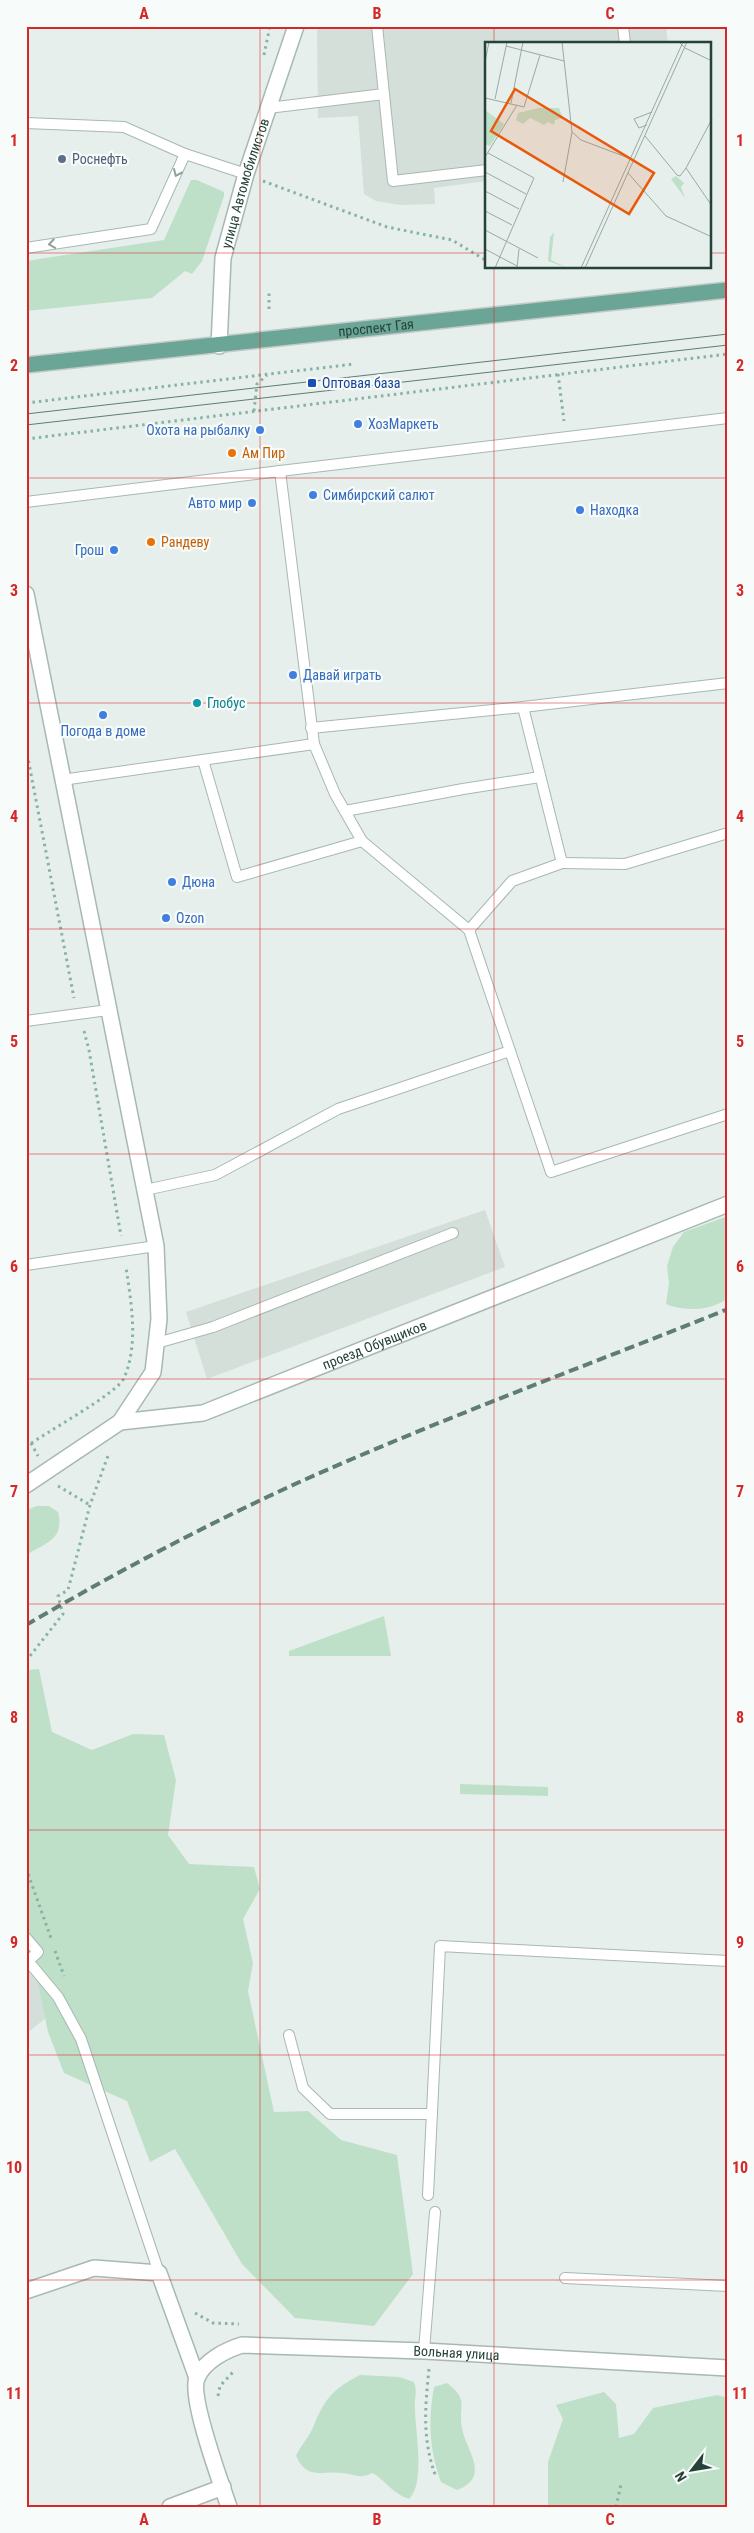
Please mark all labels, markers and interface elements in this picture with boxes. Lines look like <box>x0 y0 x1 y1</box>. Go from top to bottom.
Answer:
text: A <box>139 4 149 23</box>
text: B <box>373 4 382 23</box>
text: C <box>605 4 615 23</box>
inset map <box>485 42 712 269</box>
street label: улица Автомобилистов <box>218 116 272 250</box>
text: 1 <box>10 131 18 150</box>
text: 1 <box>736 131 744 150</box>
place label: Роснефть <box>72 151 128 167</box>
marker: Роснефть <box>56 153 68 165</box>
one-way arrow <box>172 168 183 177</box>
one-way arrow <box>48 239 56 249</box>
street label: проспект Гая <box>337 316 415 340</box>
text: 2 <box>10 356 18 375</box>
text: 2 <box>736 356 744 375</box>
place label: Оптовая база <box>322 375 400 391</box>
marker: Оптовая база <box>306 377 318 389</box>
place label: ХозМаркеть <box>368 416 439 432</box>
marker: ХозМаркеть <box>352 418 364 430</box>
place label: Охота на рыбалку <box>146 422 250 438</box>
marker: Охота на рыбалку <box>254 424 266 436</box>
place label: Ам Пир <box>242 445 285 461</box>
marker: Ам Пир <box>226 447 238 459</box>
place label: Симбирский салют <box>323 487 435 503</box>
marker: Симбирский салют <box>307 489 319 501</box>
place label: Авто мир <box>188 495 242 511</box>
marker: Авто мир <box>246 497 258 509</box>
place label: Находка <box>590 502 639 518</box>
marker: Находка <box>574 504 586 516</box>
place label: Рандеву <box>161 534 210 550</box>
marker: Рандеву <box>145 536 157 548</box>
place label: Грош <box>75 542 104 558</box>
marker: Грош <box>108 544 120 556</box>
text: 3 <box>10 581 18 600</box>
text: 3 <box>736 581 744 600</box>
place label: Давай играть <box>303 667 382 683</box>
marker: Давай играть <box>287 669 299 681</box>
place label: Глобус <box>207 695 245 711</box>
marker: Глобус <box>191 697 203 709</box>
marker: Погода в доме <box>97 709 109 721</box>
place label: Погода в доме <box>60 723 146 739</box>
text: 4 <box>10 807 18 826</box>
text: 4 <box>736 807 744 826</box>
place label: Дюна <box>182 874 215 890</box>
marker: Дюна <box>166 876 178 888</box>
place label: Ozon <box>176 910 204 926</box>
marker: Ozon <box>160 912 172 924</box>
text: 5 <box>10 1032 18 1051</box>
text: 5 <box>736 1032 744 1051</box>
text: 6 <box>10 1257 18 1276</box>
text: 6 <box>736 1257 744 1276</box>
street label: проезд Обувщиков <box>320 1317 429 1373</box>
text: 7 <box>10 1482 18 1501</box>
text: 7 <box>736 1482 744 1501</box>
text: 8 <box>10 1708 18 1727</box>
text: 8 <box>736 1708 744 1727</box>
text: 9 <box>10 1933 18 1952</box>
text: 9 <box>736 1933 744 1952</box>
text: 10 <box>6 2158 22 2177</box>
text: 10 <box>732 2158 748 2177</box>
street label: Вольная улица <box>413 2343 500 2363</box>
text: 11 <box>6 2384 22 2403</box>
text: 11 <box>732 2384 748 2403</box>
north arrow <box>666 2446 716 2496</box>
text: N <box>672 2469 690 2484</box>
text: A <box>139 2510 149 2529</box>
text: B <box>373 2510 382 2529</box>
text: C <box>605 2510 615 2529</box>

